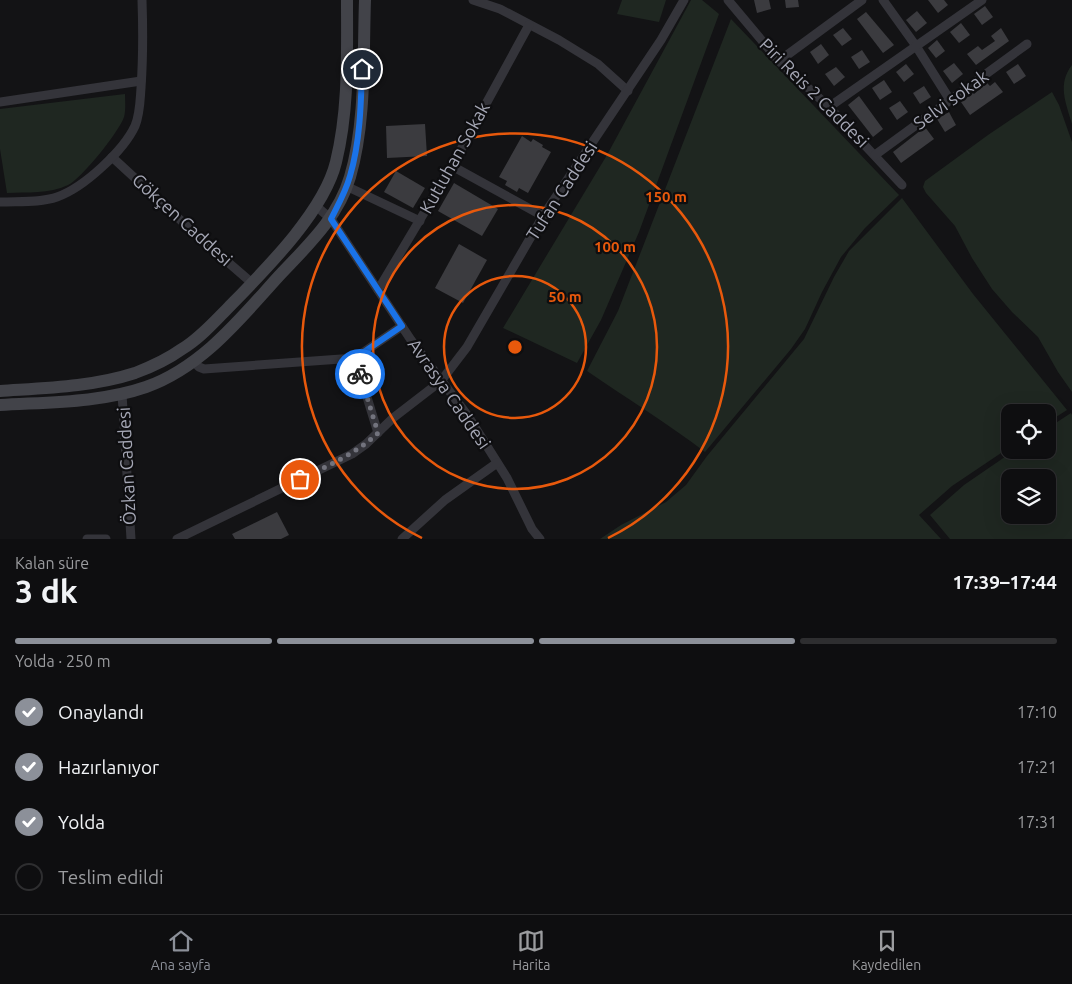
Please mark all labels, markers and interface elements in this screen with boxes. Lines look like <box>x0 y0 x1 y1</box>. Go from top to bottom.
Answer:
street label: Piri Reis 2 Caddesi <box>756 34 873 151</box>
pin <box>341 48 383 90</box>
icon: home <box>348 55 376 83</box>
street label: Selvi sokak <box>909 66 992 133</box>
street label: Kutluhan Sokak <box>415 98 493 217</box>
street label: Tufan Caddesi <box>522 137 601 244</box>
street label: Gökçen Caddesi <box>129 169 237 269</box>
text: 150 m <box>645 188 687 205</box>
text: 100 m <box>594 238 636 255</box>
text: 50 m <box>548 288 582 305</box>
street label: Avrasya Caddesi <box>404 335 495 452</box>
centre of rings <box>506 338 524 356</box>
courier <box>335 349 385 399</box>
icon: bike <box>346 360 374 388</box>
map controls <box>1001 404 1056 524</box>
button: locate <box>1001 404 1056 459</box>
street label: Özkan Caddesi <box>113 406 139 526</box>
pin <box>279 458 321 500</box>
icon: bag <box>286 465 314 493</box>
button: layers <box>1001 469 1056 524</box>
text: Kalan süre <box>15 554 89 572</box>
text: 17:39–17:44 <box>952 571 1057 593</box>
text: 3 dk <box>15 573 78 609</box>
text: Yolda · 250 m <box>15 652 111 670</box>
icon: check <box>15 698 43 726</box>
text: Onaylandı <box>58 701 144 723</box>
text: 17:10 <box>1017 703 1057 721</box>
icon: check <box>15 753 43 781</box>
text: Hazırlanıyor <box>58 756 159 778</box>
text: 17:21 <box>1017 758 1057 776</box>
icon: check <box>15 808 43 836</box>
text: Yolda <box>58 811 105 833</box>
text: 17:31 <box>1017 813 1057 831</box>
text: Teslim edildi <box>58 866 164 888</box>
tab: Ana sayfa <box>151 927 211 973</box>
tab: Harita <box>512 927 551 973</box>
tab: Kaydedilen <box>852 927 921 973</box>

